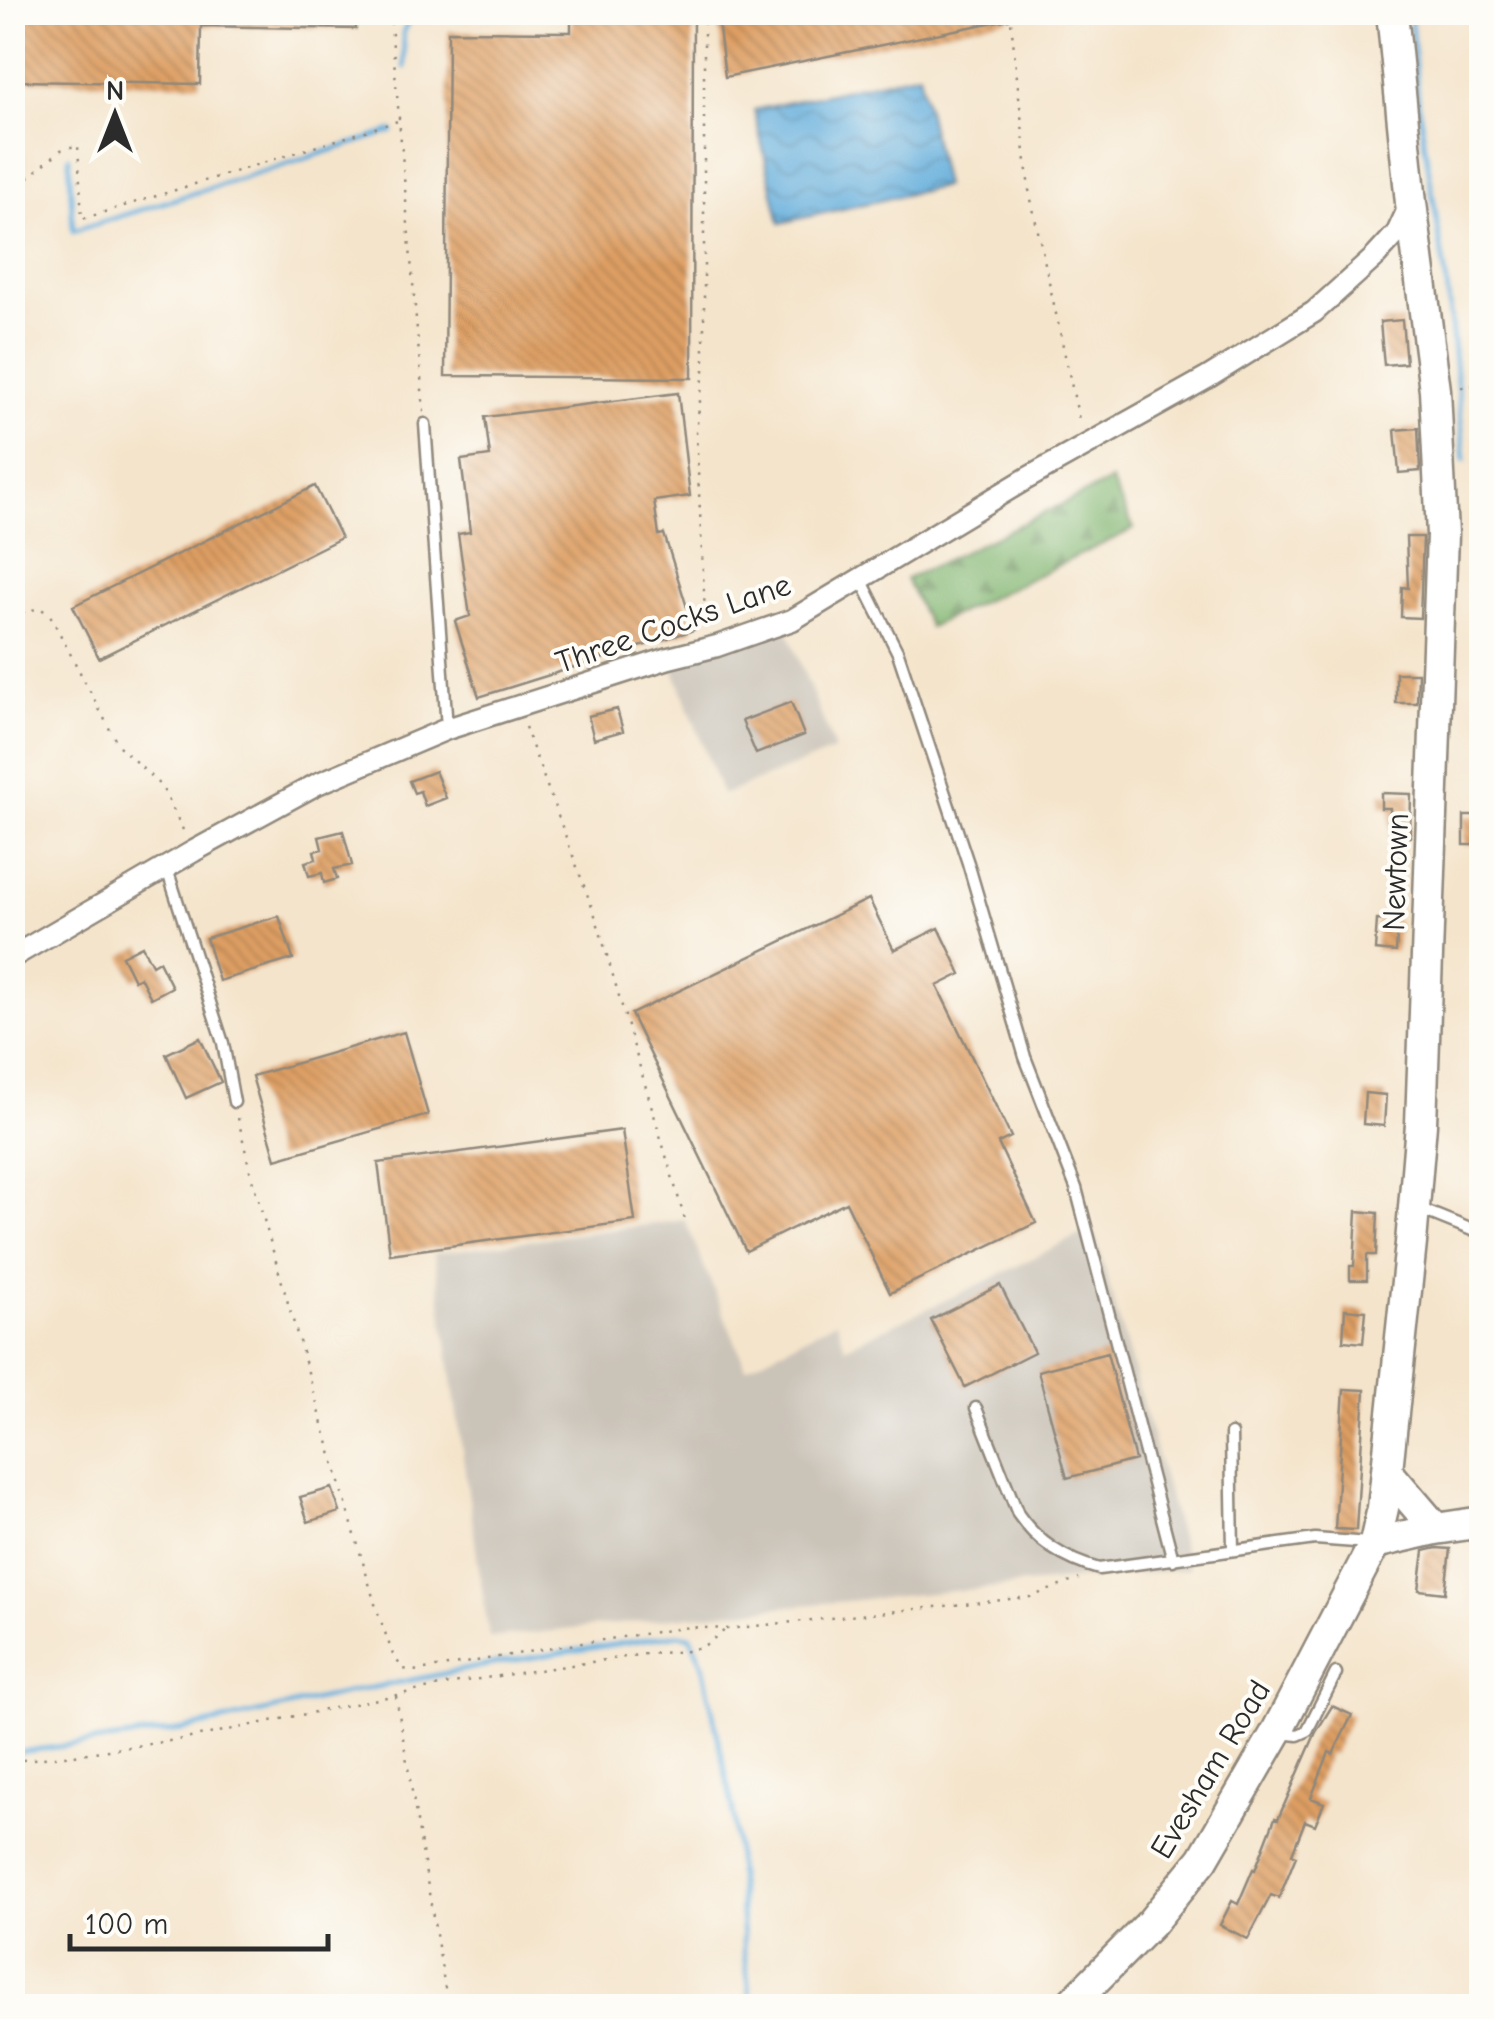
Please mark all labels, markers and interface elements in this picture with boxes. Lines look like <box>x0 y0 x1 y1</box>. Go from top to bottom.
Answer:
north arrow <box>65 65 165 165</box>
text: N <box>106 75 124 107</box>
street label: Three Cocks Lane <box>551 566 795 681</box>
street label: Newtown <box>1375 812 1416 932</box>
street label: Evesham Road <box>1143 1673 1278 1865</box>
scale bar <box>70 1889 328 1951</box>
text: 100 m <box>85 1907 168 1942</box>

